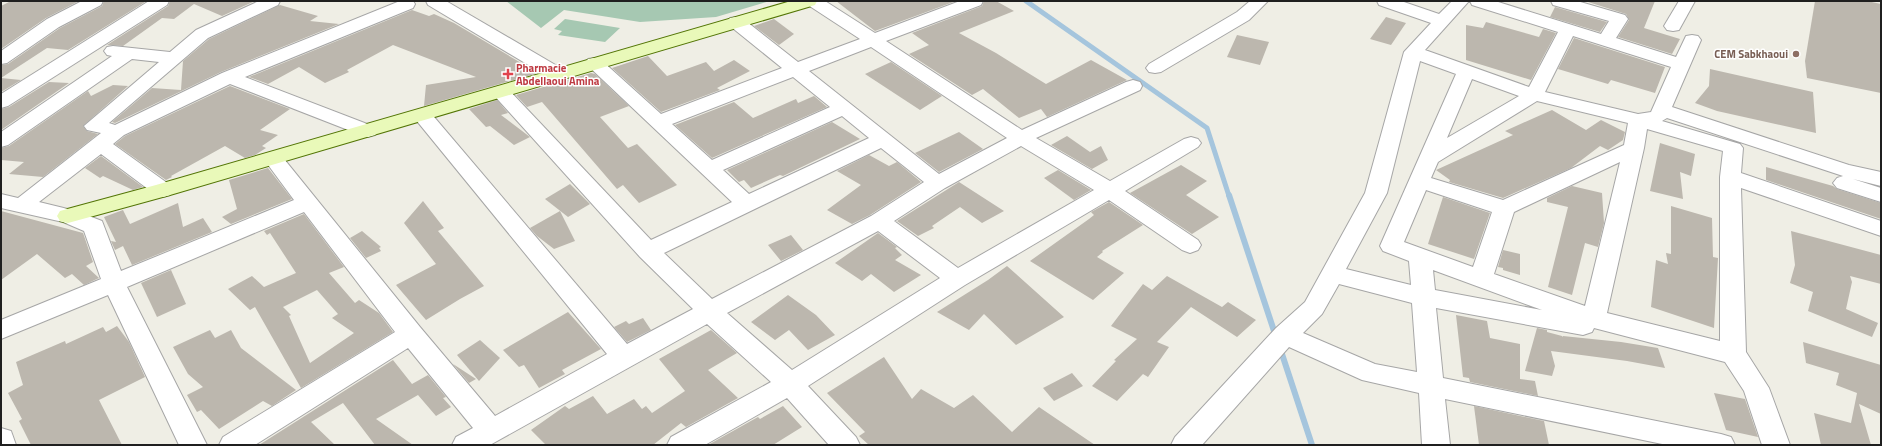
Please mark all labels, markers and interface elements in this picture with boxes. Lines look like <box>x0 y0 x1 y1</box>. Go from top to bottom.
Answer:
place label: CEM Sabkhaoui <box>1714 46 1788 62</box>
marker: CEM Sabkhaoui <box>1791 49 1801 59</box>
place label: Pharmacie Abdellaoui Amina <box>516 60 600 89</box>
marker: Pharmacie Abdellaoui Amina <box>503 69 513 79</box>

